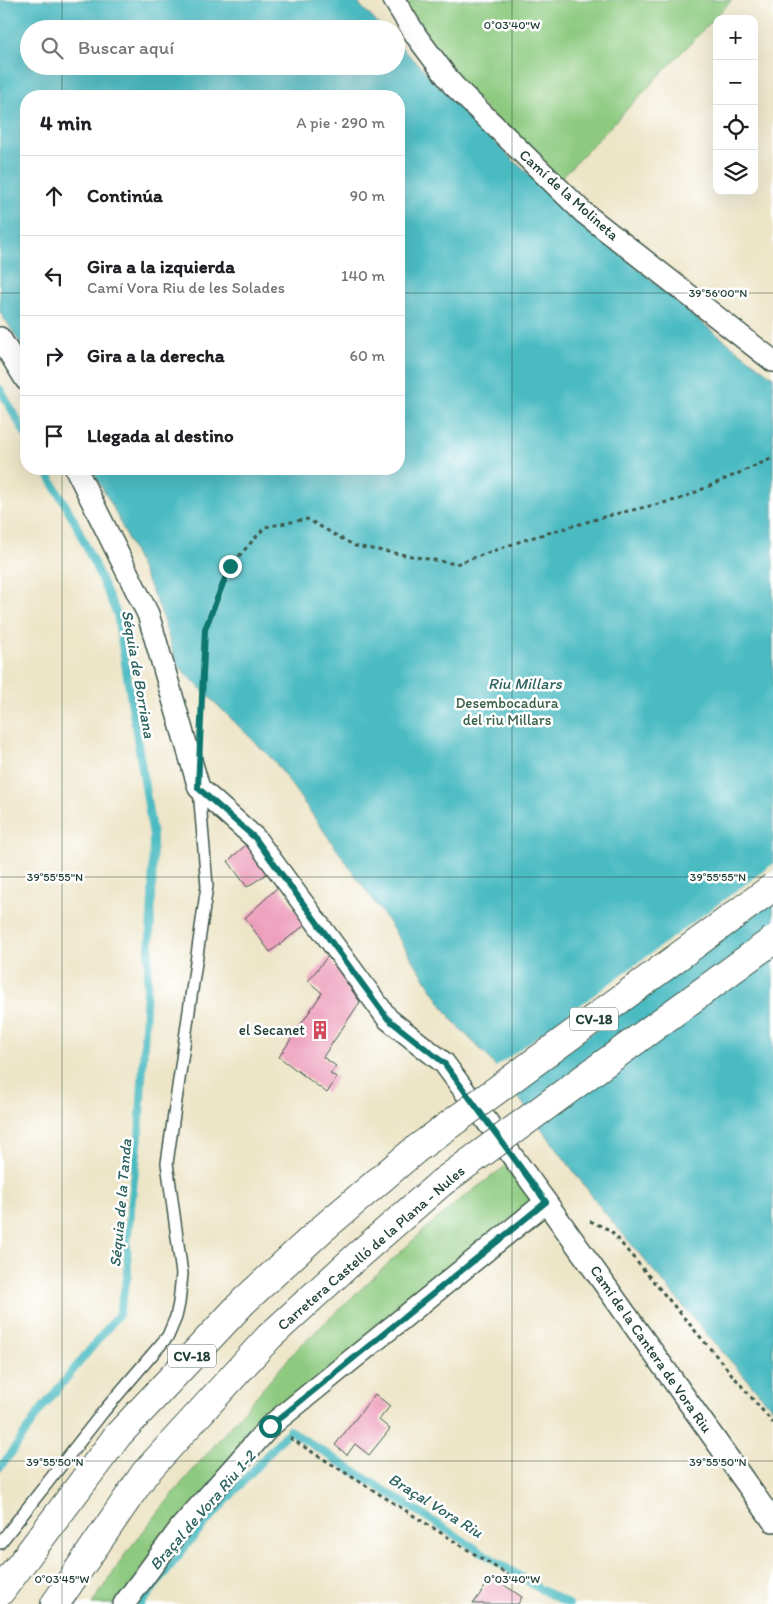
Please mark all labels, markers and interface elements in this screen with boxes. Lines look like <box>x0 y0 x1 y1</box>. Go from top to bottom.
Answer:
map controls <box>713 15 758 195</box>
button: + <box>713 15 758 60</box>
text: 0°03'40"W <box>484 18 540 32</box>
search box <box>20 20 405 75</box>
icon: search <box>38 34 66 62</box>
text: Buscar aquí <box>78 36 174 59</box>
button: − <box>713 60 758 105</box>
button: locate <box>713 105 758 150</box>
text: 4 min <box>40 110 92 135</box>
text: A pie · 290 m <box>296 113 385 132</box>
street label: Camí de la Molineta <box>516 146 623 244</box>
button: layers <box>713 150 758 195</box>
icon: ahead <box>40 182 68 210</box>
text: Continúa <box>87 184 163 207</box>
text: 90 m <box>350 186 385 205</box>
text: Gira a la izquierda <box>87 255 235 278</box>
icon: left <box>40 262 68 290</box>
text: 140 m <box>341 266 385 285</box>
text: Camí Vora Riu de les Solades <box>87 278 285 297</box>
text: 39°56'00"N <box>689 286 747 300</box>
icon: right <box>40 342 68 370</box>
text: Gira a la derecha <box>87 344 225 367</box>
text: 60 m <box>350 346 385 365</box>
icon: arrive <box>40 422 68 450</box>
text: Llegada al destino <box>87 424 234 447</box>
route end <box>219 555 242 578</box>
water label: Séquia de Borriana <box>118 609 159 741</box>
water label: Riu Millars <box>488 674 563 693</box>
park label: Desembocadura del riu Millars <box>455 694 559 729</box>
text: 39°55'55"N <box>27 870 83 884</box>
text: 39°55'55"N <box>690 870 746 884</box>
road number: CV-18 <box>570 1008 618 1030</box>
building icon: el Secanet <box>309 1019 331 1041</box>
place label: el Secanet <box>239 1021 305 1039</box>
water label: Séquia de la Tanda <box>105 1137 136 1268</box>
street label: Carretera Castelló de la Plana - Nules <box>274 1162 469 1334</box>
street label: Camí de la Cantera de Vora Riu <box>586 1262 716 1436</box>
road number: CV-18 <box>168 1344 216 1368</box>
route start <box>259 1415 282 1438</box>
water label: Braçal de Vora Riu 1-2 <box>145 1446 260 1574</box>
text: 39°55'50"N <box>26 1455 84 1469</box>
text: 39°55'50"N <box>689 1455 747 1469</box>
water label: Braçal Vora Riu <box>385 1469 487 1542</box>
text: 0°03'45"W <box>34 1572 90 1586</box>
text: 0°03'40"W <box>484 1572 540 1586</box>

